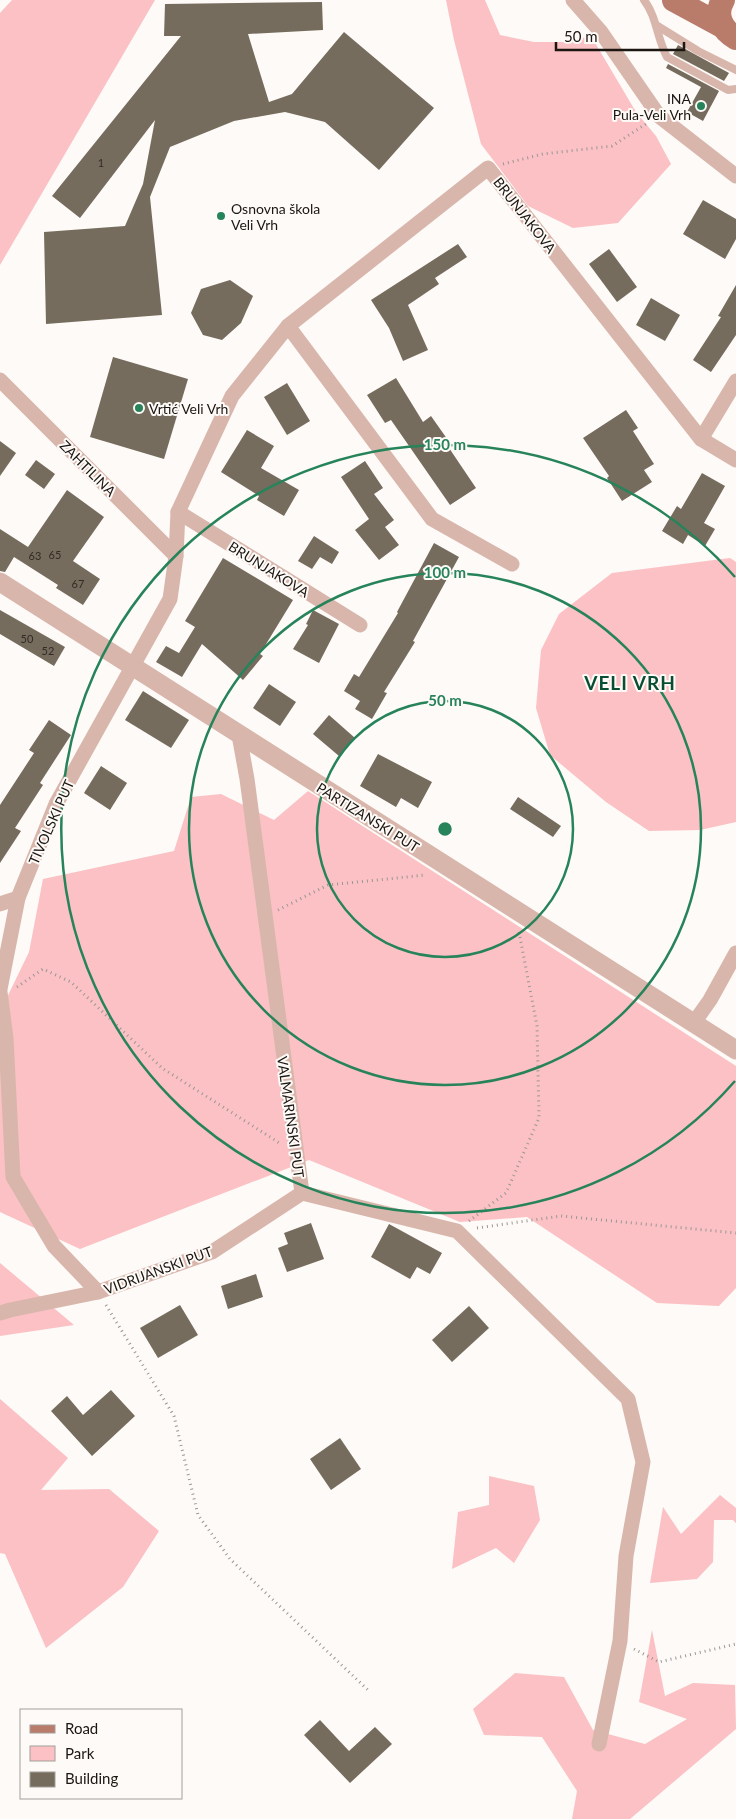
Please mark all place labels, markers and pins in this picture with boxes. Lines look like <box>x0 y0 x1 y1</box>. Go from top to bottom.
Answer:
place label: INA Pula-Veli Vrh <box>613 90 692 123</box>
marker: INA Pula-Veli Vrh <box>695 100 707 112</box>
place label: Osnovna škola Veli Vrh <box>231 200 320 233</box>
marker: Osnovna škola Veli Vrh <box>215 210 227 222</box>
place label: Vrtić Veli Vrh <box>149 400 228 417</box>
marker: Vrtić Veli Vrh <box>133 402 145 414</box>
centre of rings <box>436 820 454 838</box>

